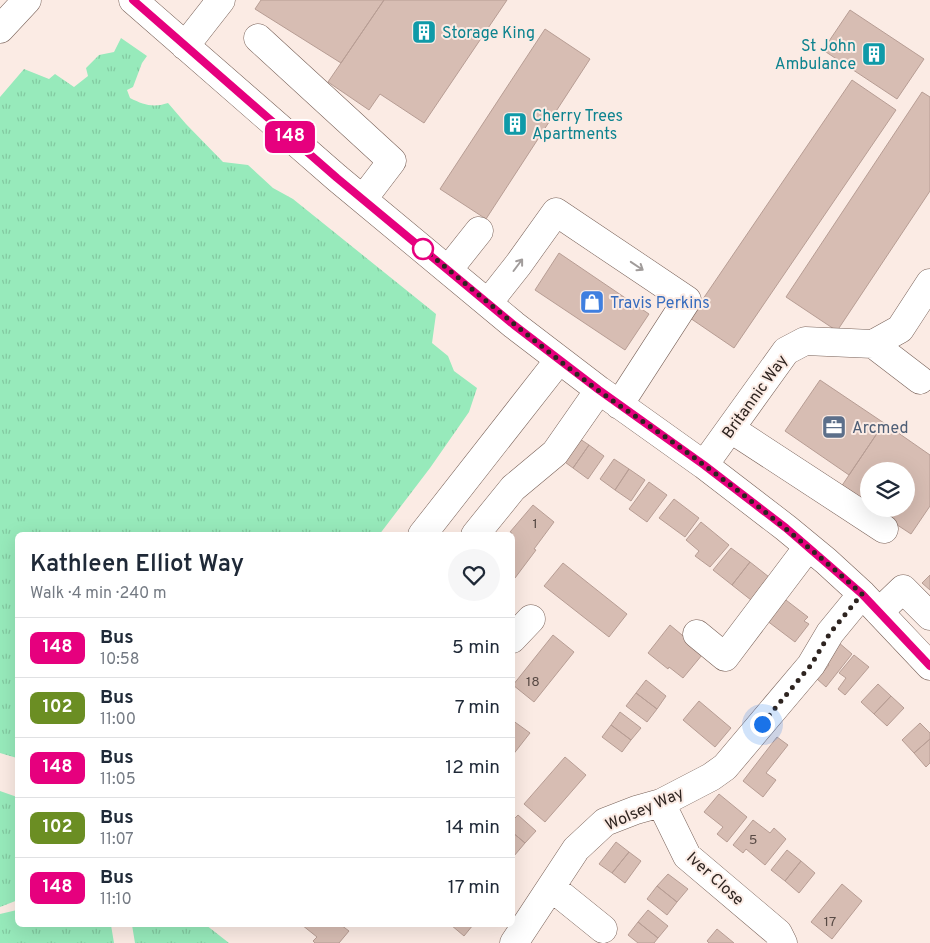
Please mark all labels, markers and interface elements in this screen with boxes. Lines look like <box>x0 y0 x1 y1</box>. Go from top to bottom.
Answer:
building icon: Storage King <box>411 19 437 45</box>
place label: Storage King <box>442 24 535 44</box>
place label: St John Ambulance <box>775 37 856 75</box>
building icon: St John Ambulance <box>861 41 887 67</box>
place label: Cherry Trees Apartments <box>532 107 623 145</box>
building icon: Cherry Trees Apartments <box>502 111 528 137</box>
line badge: 148 <box>261 121 319 153</box>
text: 148 <box>275 125 305 148</box>
unlabelled marker <box>412 238 434 260</box>
one-way arrow <box>513 258 524 272</box>
one-way arrow <box>630 261 644 272</box>
shop icon: Travis Perkins <box>579 289 605 315</box>
place label: Travis Perkins <box>610 294 710 314</box>
street label: Britannic Way <box>718 351 793 443</box>
office icon: Arcmed <box>821 414 847 440</box>
place label: Arcmed <box>852 419 908 439</box>
map controls <box>860 462 915 517</box>
button: layers <box>860 462 915 517</box>
house number: 1 <box>532 516 538 533</box>
button: heart <box>448 549 500 601</box>
text: Kathleen Elliot Way <box>30 550 244 580</box>
text: Walk · 4 min · 240 m <box>30 584 167 604</box>
text: Bus <box>100 626 134 650</box>
text: 148 <box>42 636 73 659</box>
text: 5 min <box>452 636 500 660</box>
text: 10:58 <box>100 650 140 670</box>
house number: 18 <box>526 674 540 691</box>
text: Bus <box>100 686 134 710</box>
text: 102 <box>42 696 73 719</box>
text: 7 min <box>455 696 500 720</box>
text: 11:00 <box>100 710 136 730</box>
your location <box>750 712 775 737</box>
text: Bus <box>100 746 134 770</box>
text: 148 <box>42 756 73 779</box>
text: 12 min <box>445 756 500 780</box>
text: 11:05 <box>100 770 136 790</box>
street label: Wolsey Way <box>603 784 687 836</box>
text: Bus <box>100 806 134 830</box>
text: 102 <box>42 816 73 839</box>
text: 14 min <box>445 816 500 840</box>
text: 11:07 <box>100 830 134 850</box>
house number: 5 <box>749 832 757 849</box>
street label: Iver Close <box>682 848 748 911</box>
text: Bus <box>100 866 134 890</box>
text: 148 <box>42 876 73 899</box>
text: 17 min <box>448 876 500 900</box>
text: 11:10 <box>100 890 132 910</box>
house number: 17 <box>824 914 836 931</box>

